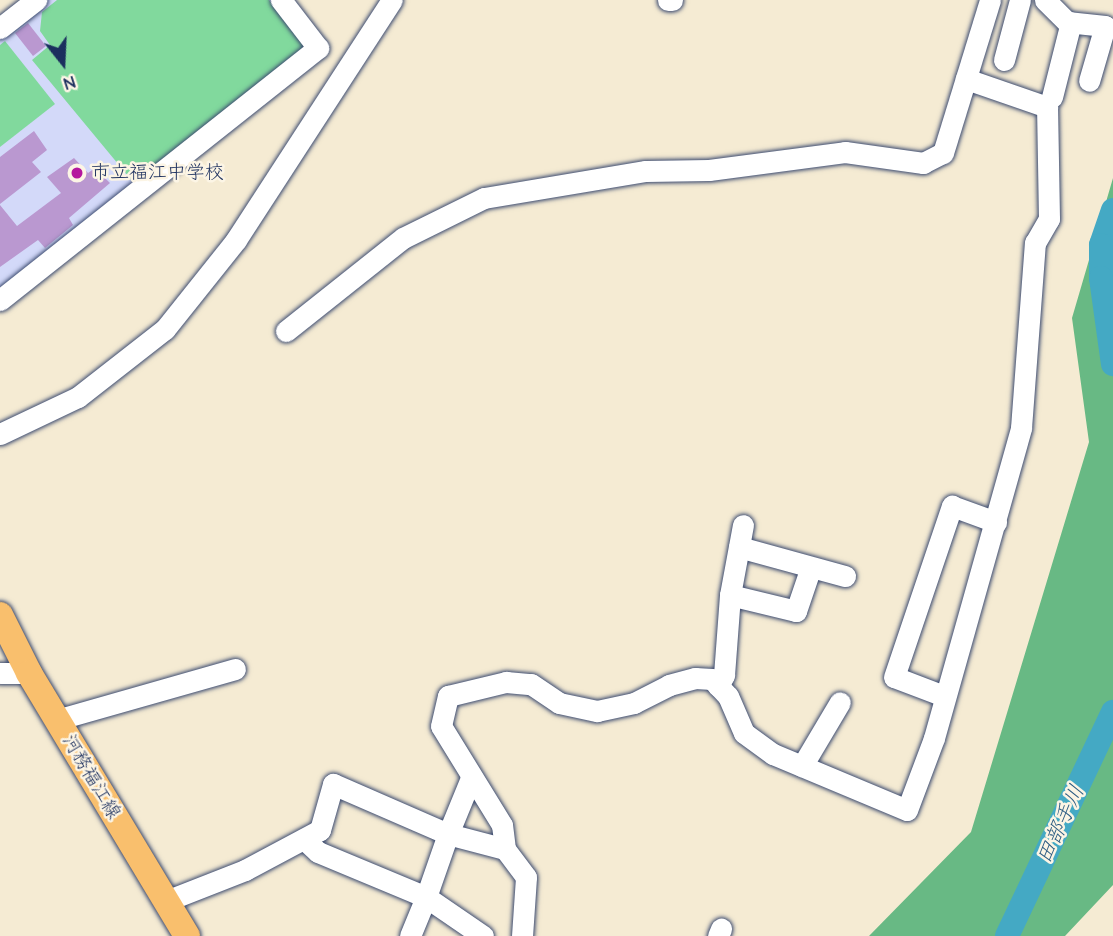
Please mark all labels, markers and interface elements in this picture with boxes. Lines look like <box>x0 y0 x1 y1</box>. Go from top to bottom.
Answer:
north arrow <box>28 28 98 98</box>
text: N <box>60 71 79 95</box>
place label: 市立福江中学校 <box>91 162 224 184</box>
marker: 市立福江中学校 <box>69 165 85 181</box>
street label: 河務福江線 <box>57 730 125 824</box>
water label: 田部手川 <box>1031 781 1089 867</box>

